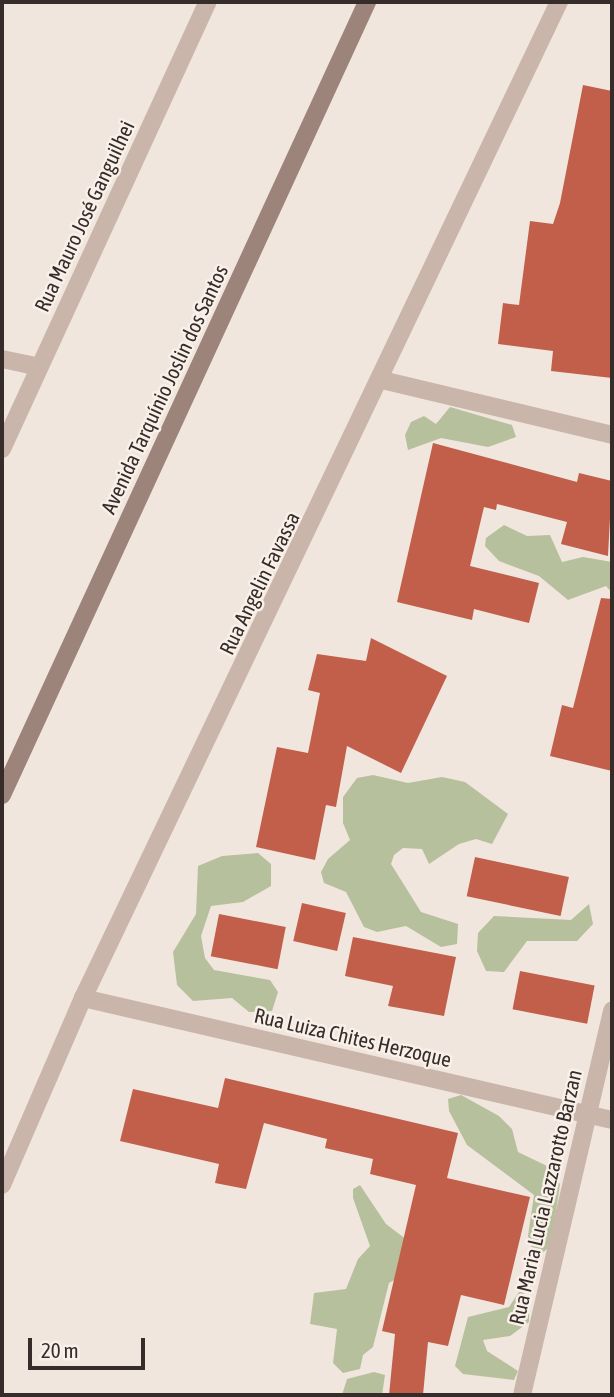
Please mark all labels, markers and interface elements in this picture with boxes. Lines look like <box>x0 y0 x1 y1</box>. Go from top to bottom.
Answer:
street label: Rua Mauro José Ganguilhei <box>29 117 139 315</box>
street label: Avenida Tarquínio Joslin dos Santos <box>95 261 233 517</box>
street label: Rua Angelin Favassa <box>213 507 305 659</box>
street label: Rua Luiza Chites Herzoque <box>252 1002 454 1072</box>
street label: Rua Maria Lucia Lazzarotto Barzan <box>503 1067 587 1327</box>
scale bar <box>32 1324 149 1368</box>
text: 20 m <box>41 1338 79 1362</box>

